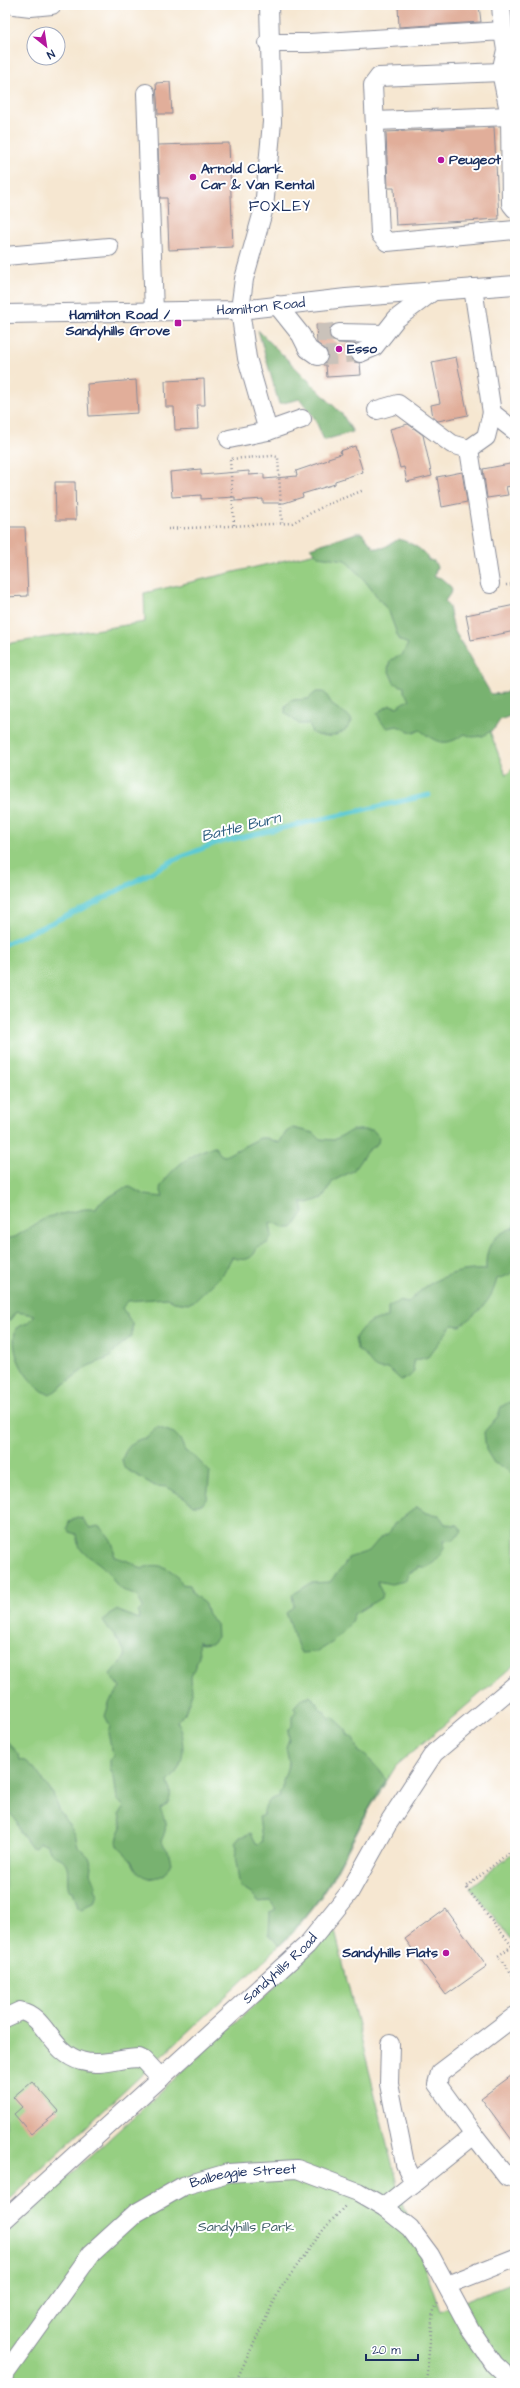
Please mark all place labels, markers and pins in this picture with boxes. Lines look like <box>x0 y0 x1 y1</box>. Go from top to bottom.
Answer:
place label: Peugeot <box>449 150 501 171</box>
marker: Peugeot <box>436 155 446 165</box>
place label: Arnold Clark Car & Van Rental <box>201 159 315 195</box>
marker: Arnold Clark Car & Van Rental <box>188 172 198 182</box>
place label: Hamilton Road / Sandyhills Grove <box>65 305 171 341</box>
marker: Hamilton Road / Sandyhills Grove <box>173 318 183 328</box>
place label: Esso <box>347 339 377 359</box>
marker: Esso <box>334 344 344 354</box>
place label: Sandyhills Flats <box>341 1943 438 1963</box>
marker: Sandyhills Flats <box>441 1948 451 1958</box>

